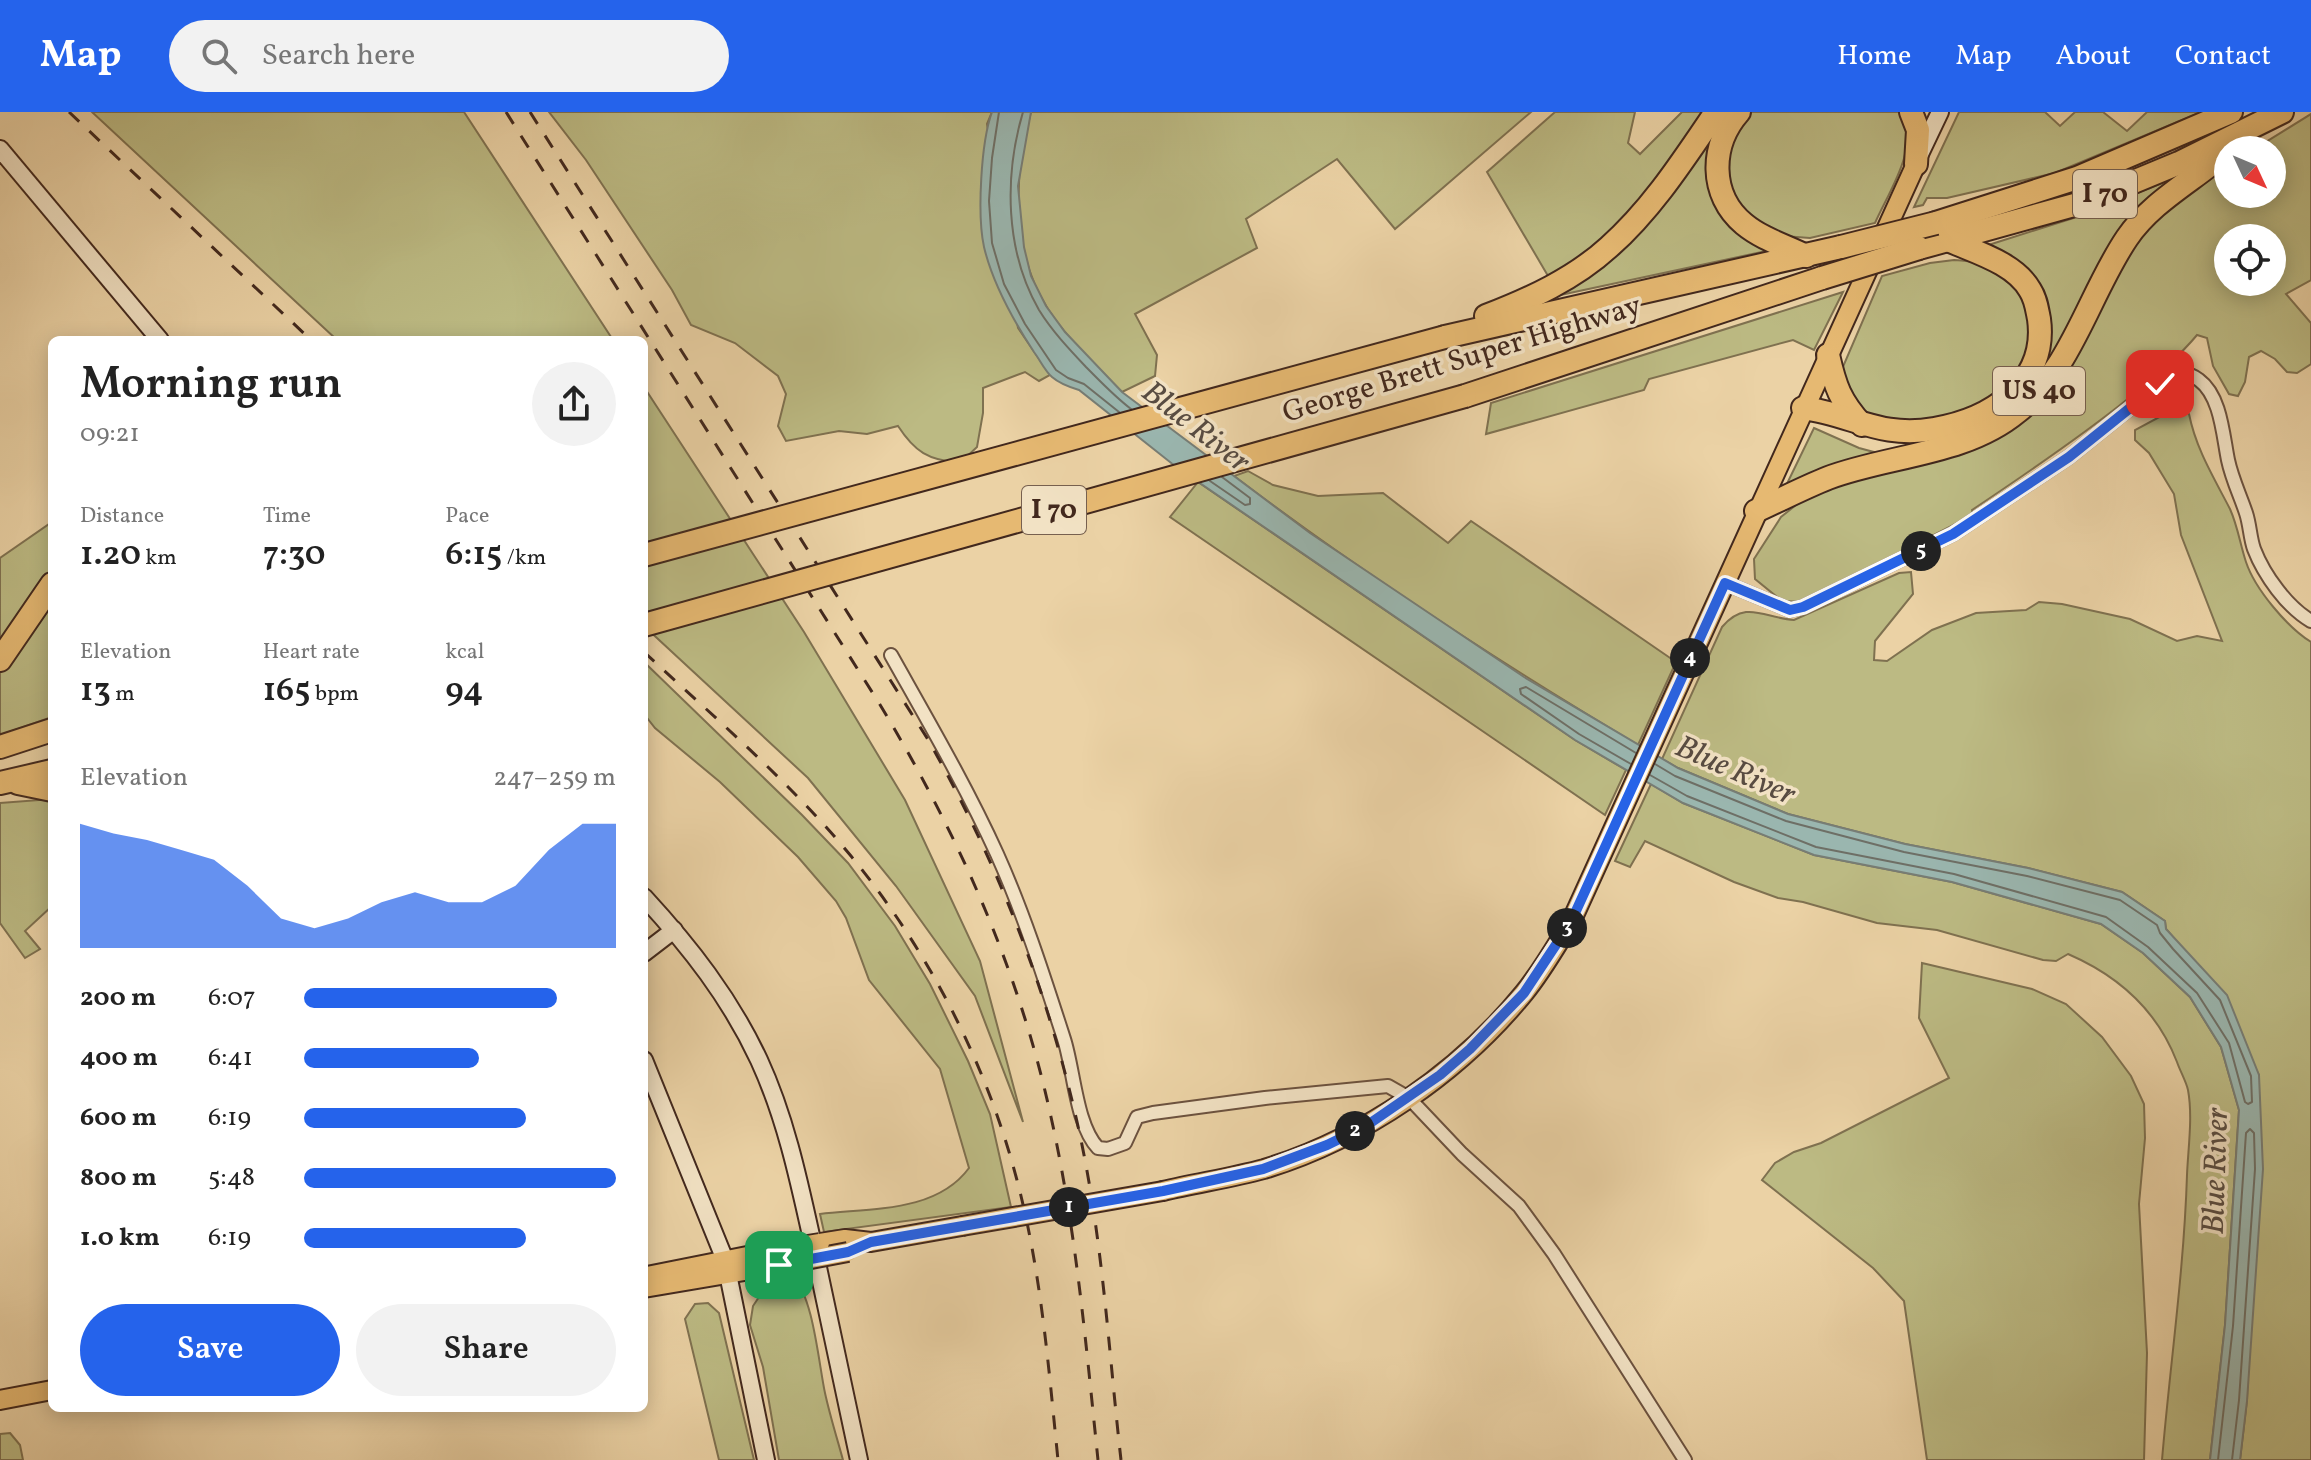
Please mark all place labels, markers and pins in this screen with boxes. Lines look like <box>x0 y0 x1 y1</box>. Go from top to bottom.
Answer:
pin <box>2126 350 2194 418</box>
pin: 5 <box>1901 531 1941 571</box>
pin: 4 <box>1670 638 1710 678</box>
pin: 3 <box>1547 908 1587 948</box>
pin: 2 <box>1335 1111 1375 1151</box>
pin: 1 <box>1049 1187 1089 1227</box>
pin <box>745 1231 813 1299</box>

